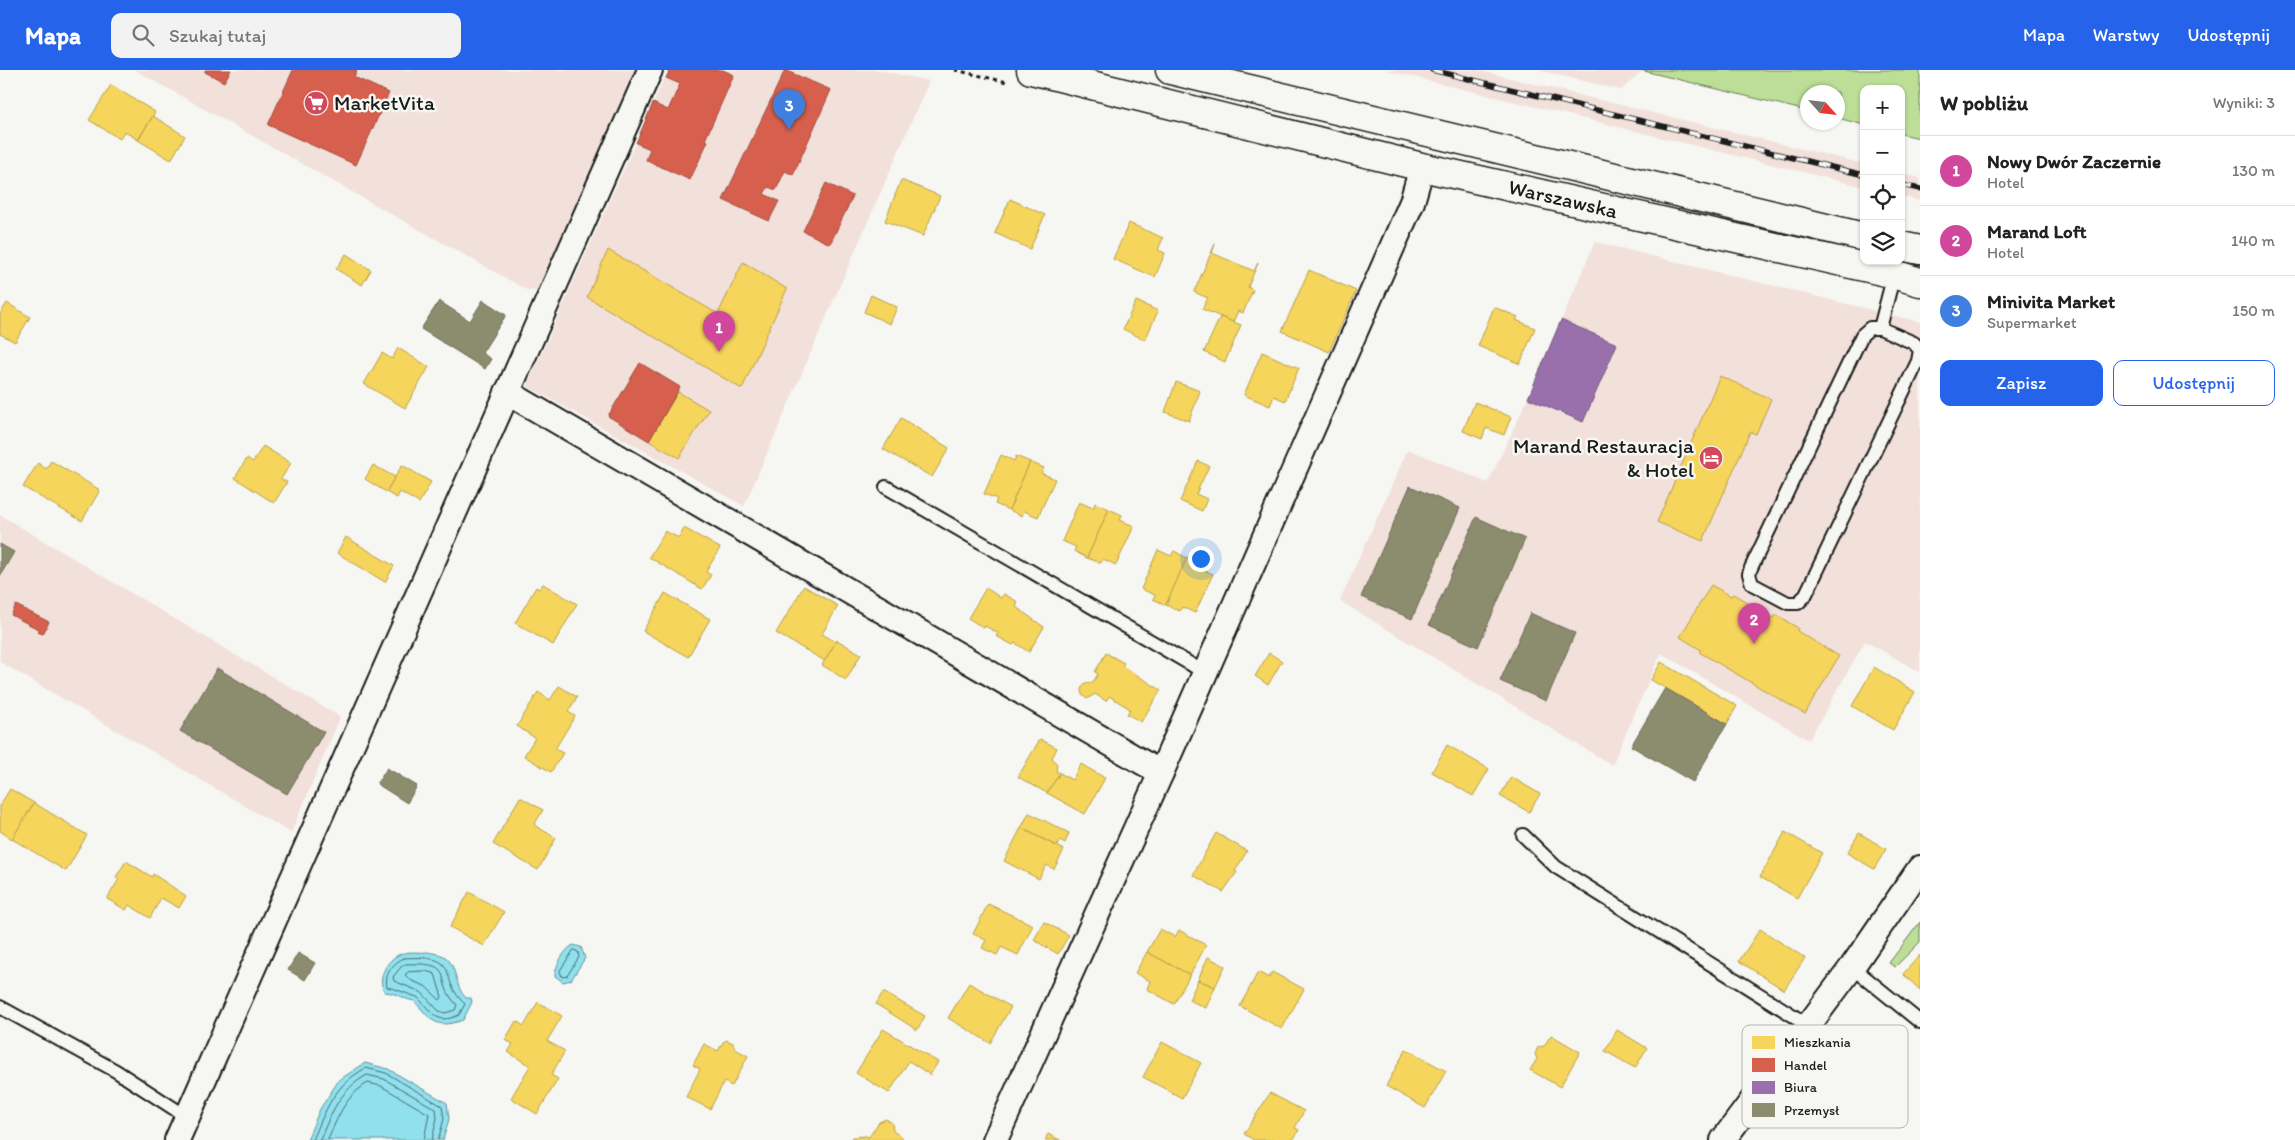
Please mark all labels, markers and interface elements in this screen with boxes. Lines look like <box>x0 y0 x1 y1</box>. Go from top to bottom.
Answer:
search box <box>111 13 461 58</box>
text: Mapa <box>25 21 81 50</box>
icon: search <box>129 21 157 49</box>
text: Szukaj tutaj <box>169 24 266 47</box>
text: Mapa <box>2023 24 2065 46</box>
text: Warstwy <box>2093 24 2160 46</box>
text: Udostępnij <box>2188 24 2270 46</box>
north arrow <box>1800 85 1845 130</box>
map controls <box>1860 85 1905 265</box>
button: + <box>1860 85 1905 130</box>
pin: 3 <box>773 89 805 130</box>
supermarket icon: MarketVita <box>303 90 329 116</box>
place label: MarketVita <box>334 90 435 115</box>
text: W pobliżu <box>1940 90 2028 115</box>
text: Wyniki: 3 <box>2213 93 2275 112</box>
button: − <box>1860 130 1905 175</box>
text: Nowy Dwór Zaczernie <box>1987 150 2161 173</box>
text: 1 <box>1952 161 1960 180</box>
text: 130 m <box>2232 161 2275 180</box>
text: Hotel <box>1987 173 2024 192</box>
street label: Warszawska <box>1506 174 1620 223</box>
button: locate <box>1860 175 1905 220</box>
button: layers <box>1860 220 1905 265</box>
text: Marand Loft <box>1987 220 2087 243</box>
text: 2 <box>1952 231 1960 250</box>
text: 140 m <box>2231 231 2275 250</box>
text: Hotel <box>1987 243 2024 262</box>
text: Minivita Market <box>1987 290 2115 313</box>
text: 3 <box>1952 301 1960 320</box>
text: 150 m <box>2232 301 2275 320</box>
pin: 1 <box>703 311 735 352</box>
text: Supermarket <box>1987 313 2077 332</box>
button: Zapisz <box>1940 360 2103 406</box>
button: Udostępnij <box>2113 360 2275 406</box>
place label: Marand Restauracja & Hotel <box>1513 433 1694 482</box>
hotel icon: Marand Restauracja & Hotel <box>1698 445 1724 471</box>
your location <box>1188 546 1214 572</box>
pin: 2 <box>1738 603 1770 644</box>
legend <box>1742 1025 1908 1128</box>
text: Mieszkania <box>1784 1034 1851 1051</box>
text: Handel <box>1784 1057 1827 1074</box>
text: Biura <box>1784 1079 1818 1096</box>
text: Przemysł <box>1784 1102 1839 1119</box>

